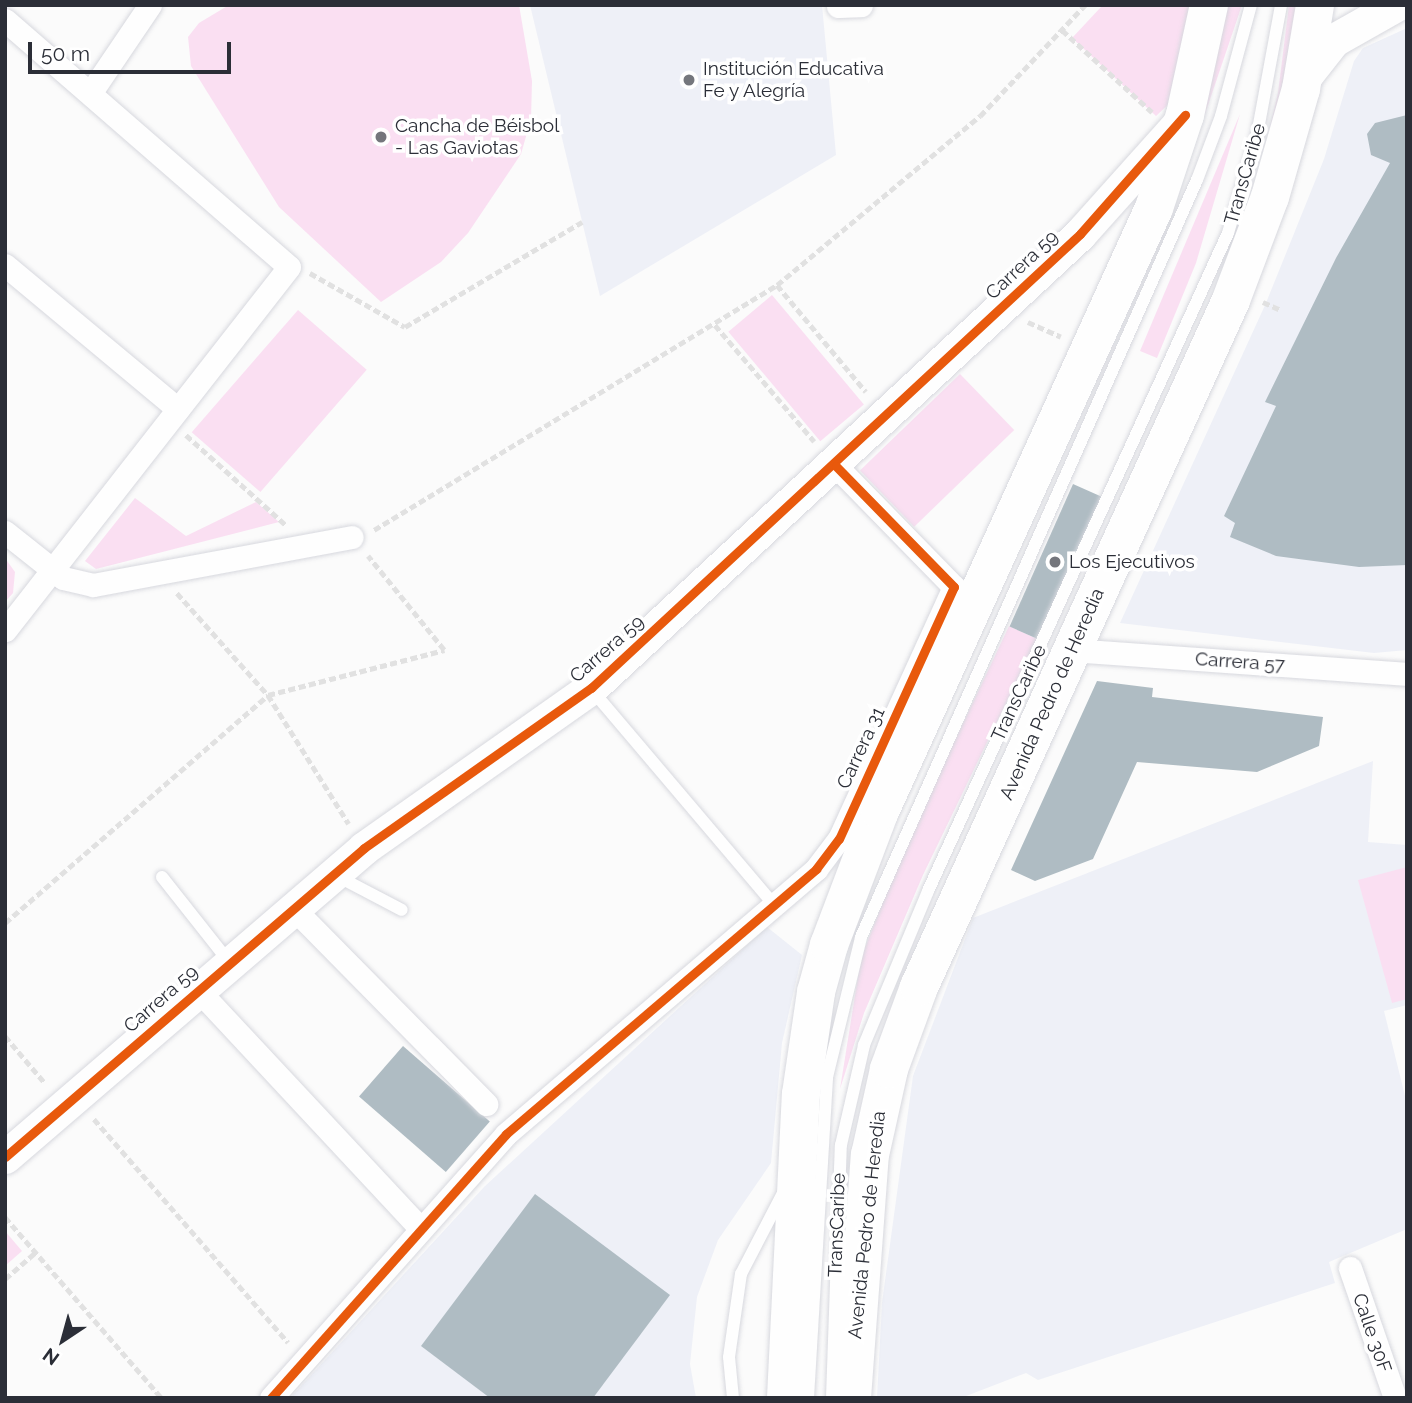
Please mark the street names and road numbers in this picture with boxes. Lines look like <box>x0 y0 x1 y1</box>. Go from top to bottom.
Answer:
street label: TransCaribe <box>1220 121 1270 227</box>
street label: Carrera 59 <box>981 226 1063 304</box>
street label: Avenida Pedro de Heredia <box>995 585 1109 803</box>
street label: Carrera 59 <box>565 611 649 687</box>
street label: TransCaribe <box>987 641 1051 745</box>
street label: Carrera 57 <box>1194 647 1286 677</box>
street label: Carrera 31 <box>832 703 890 793</box>
street label: Carrera 59 <box>119 961 203 1037</box>
street label: Avenida Pedro de Heredia <box>844 1110 890 1340</box>
street label: TransCaribe <box>824 1173 850 1277</box>
street label: Calle 30F <box>1348 1290 1396 1376</box>

